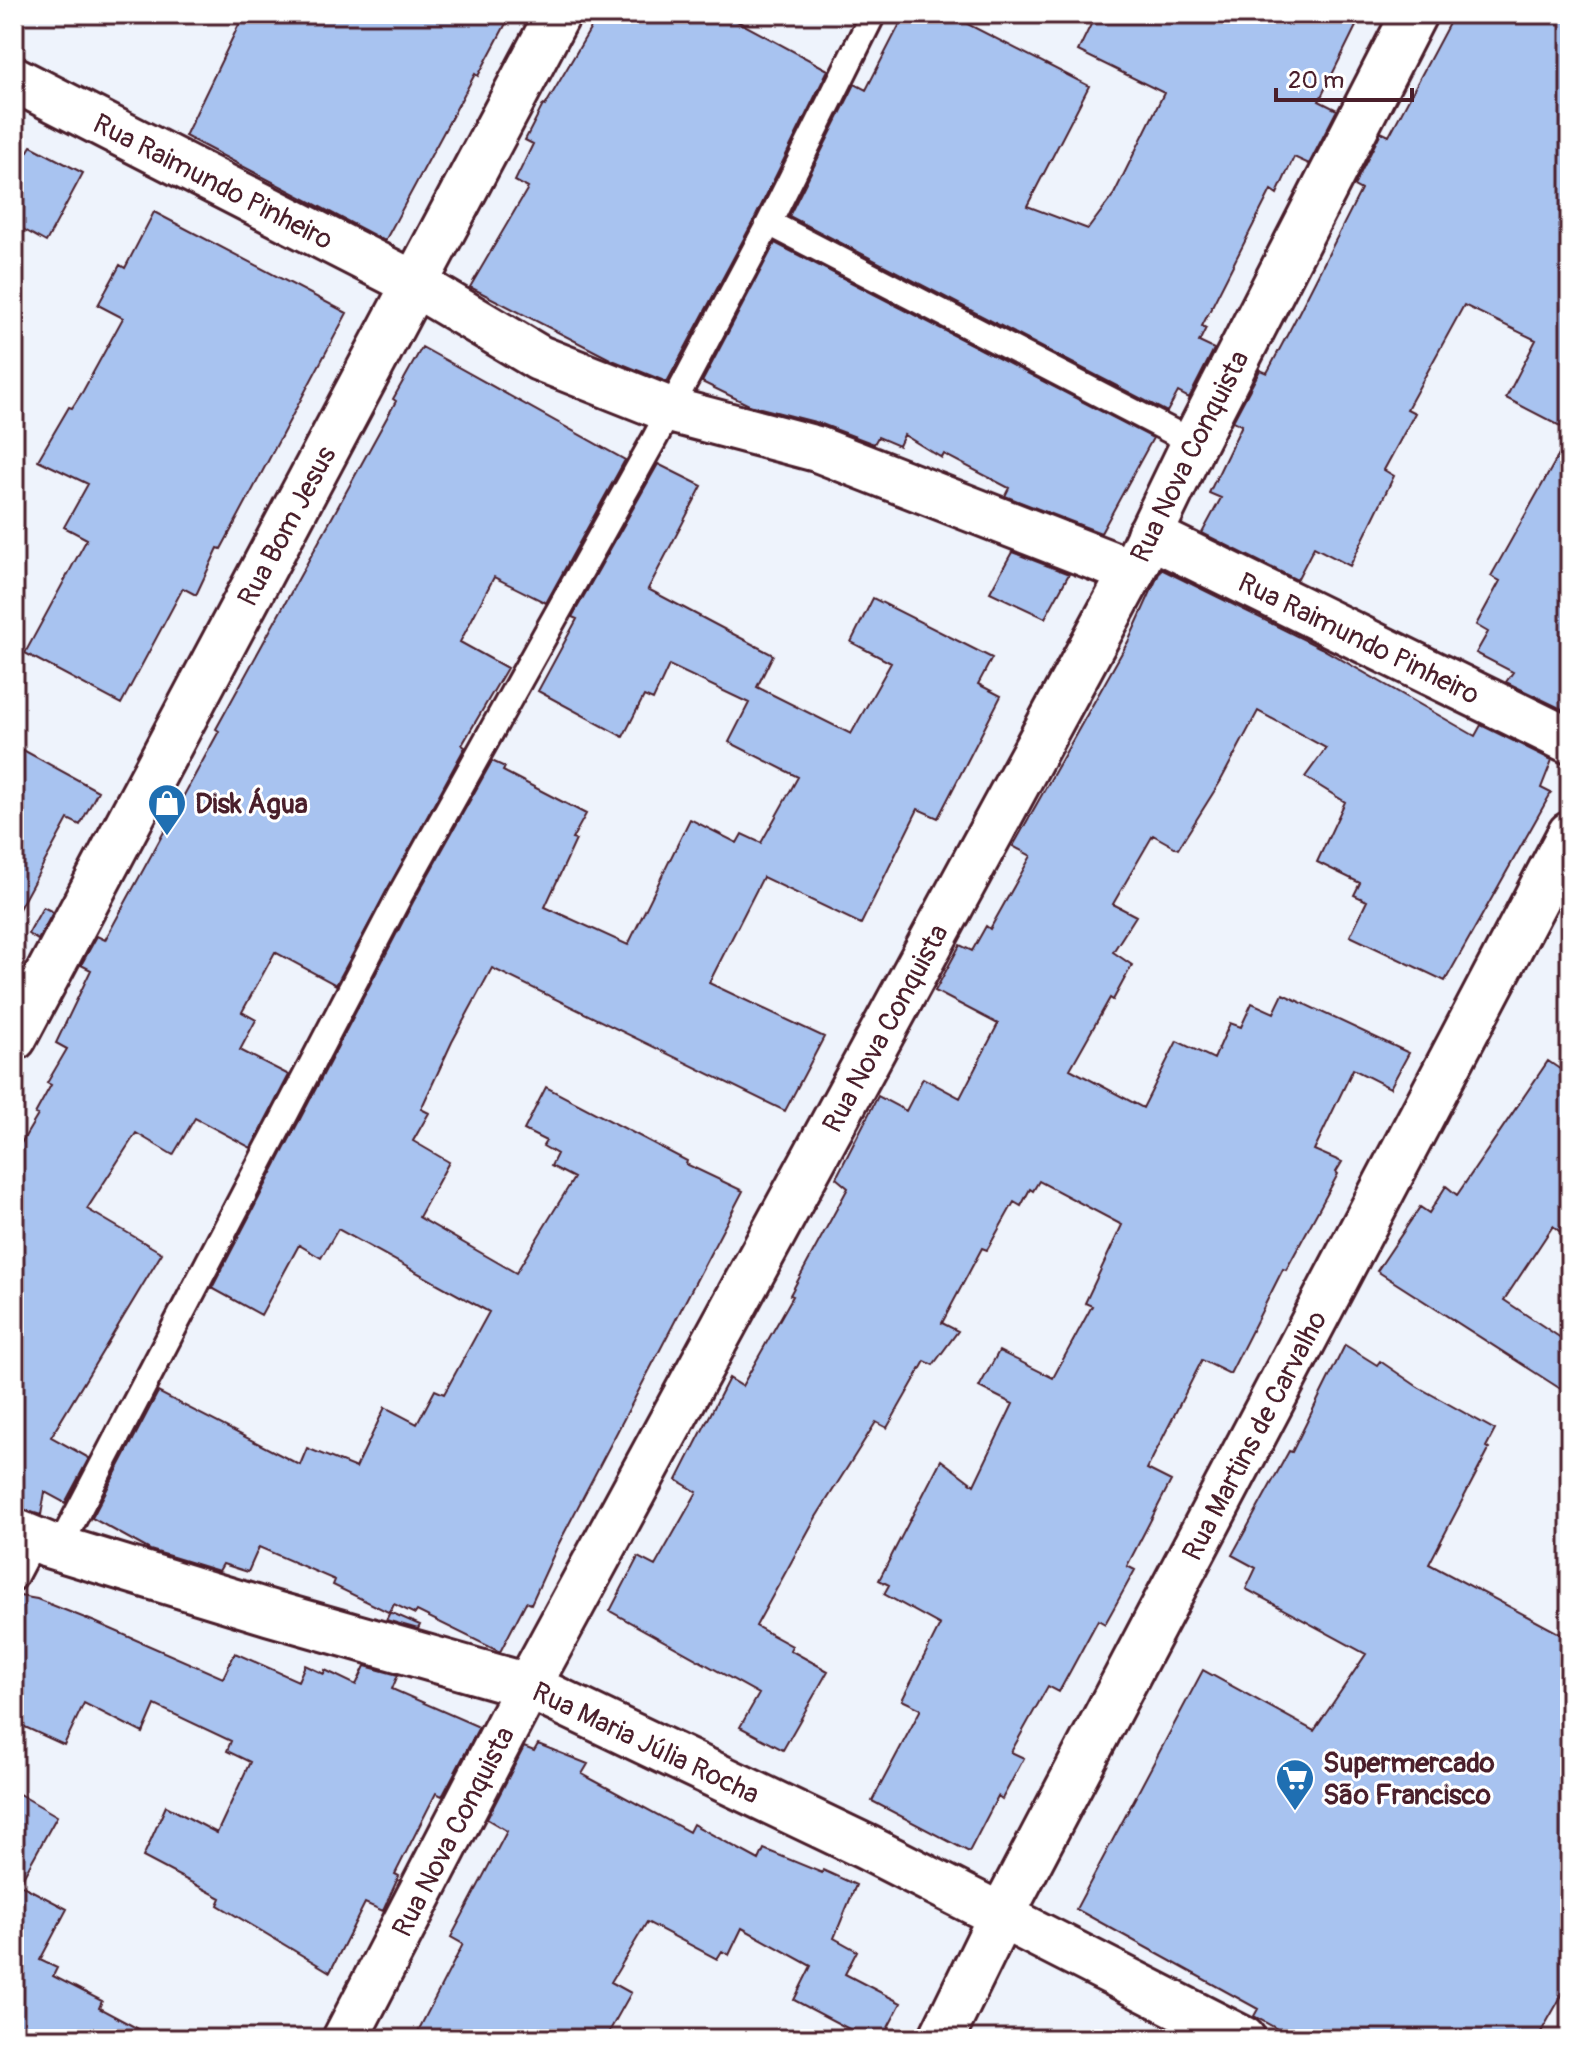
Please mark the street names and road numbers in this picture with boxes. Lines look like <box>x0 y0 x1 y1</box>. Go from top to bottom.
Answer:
street label: Rua Raimundo Pinheiro <box>87 107 339 258</box>
street label: Rua Nova Conquista <box>1123 345 1257 568</box>
street label: Rua Bom Jesus <box>231 440 344 613</box>
street label: Rua Raimundo Pinheiro <box>1232 565 1485 713</box>
street label: Rua Nova Conquista <box>815 918 957 1139</box>
street label: Rua Martins de Carvalho <box>1175 1305 1335 1567</box>
street label: Rua Maria Júlia Rocha <box>526 1675 765 1813</box>
street label: Rua Nova Conquista <box>385 1721 523 1943</box>

